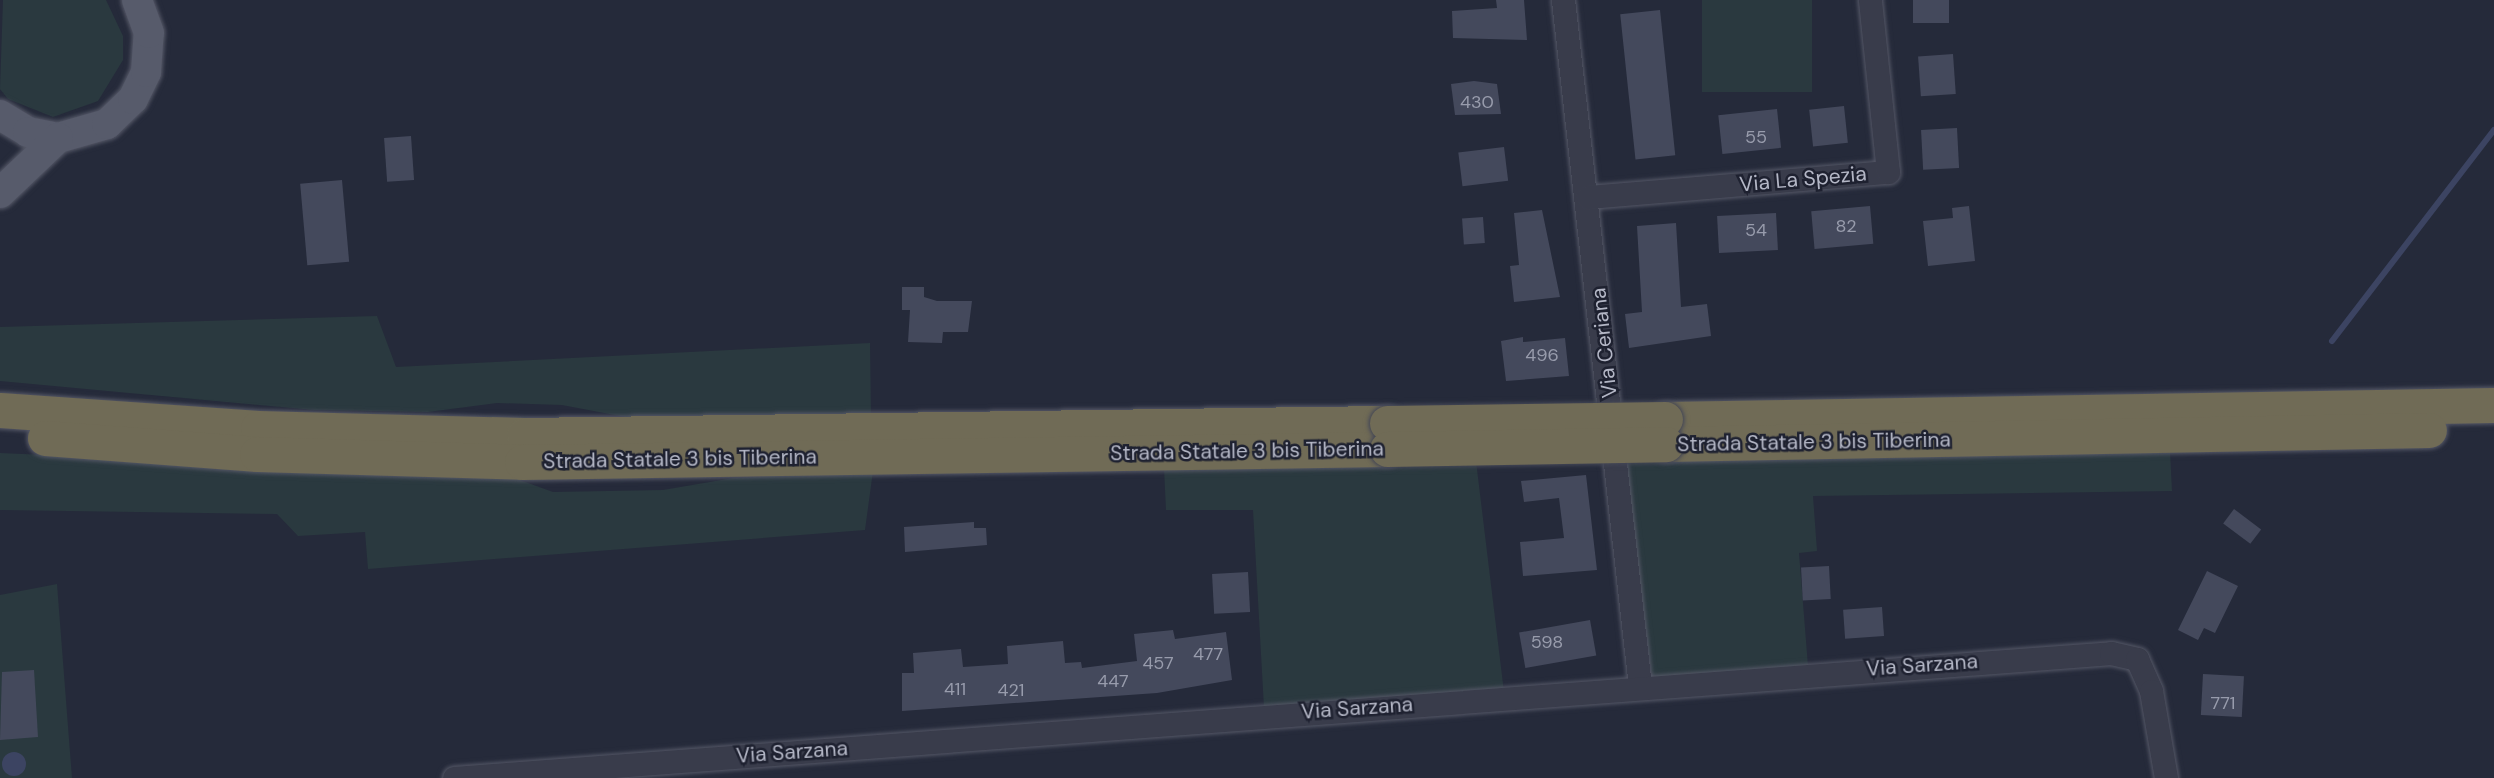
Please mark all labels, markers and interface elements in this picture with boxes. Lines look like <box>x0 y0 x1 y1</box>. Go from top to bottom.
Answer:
house number: 430 <box>1460 91 1494 113</box>
house number: 55 <box>1745 126 1767 148</box>
street label: Via La Spezia <box>1738 161 1868 197</box>
house number: 82 <box>1835 215 1857 237</box>
house number: 54 <box>1745 219 1767 241</box>
street label: Via Ceriana <box>1586 287 1622 399</box>
house number: 496 <box>1525 344 1559 366</box>
street label: Strada Statale 3 bis Tiberina <box>1677 427 1951 457</box>
street label: Strada Statale 3 bis Tiberina <box>1110 436 1384 466</box>
street label: Strada Statale 3 bis Tiberina <box>543 444 817 474</box>
house number: 598 <box>1531 631 1563 653</box>
house number: 477 <box>1193 643 1223 665</box>
street label: Via Sarzana <box>1865 649 1979 681</box>
house number: 457 <box>1142 652 1174 674</box>
house number: 447 <box>1097 670 1129 692</box>
house number: 411 <box>944 678 966 700</box>
house number: 421 <box>998 679 1024 701</box>
street label: Via Sarzana <box>1300 692 1414 724</box>
house number: 771 <box>2211 692 2235 714</box>
street label: Via Sarzana <box>735 736 849 768</box>

